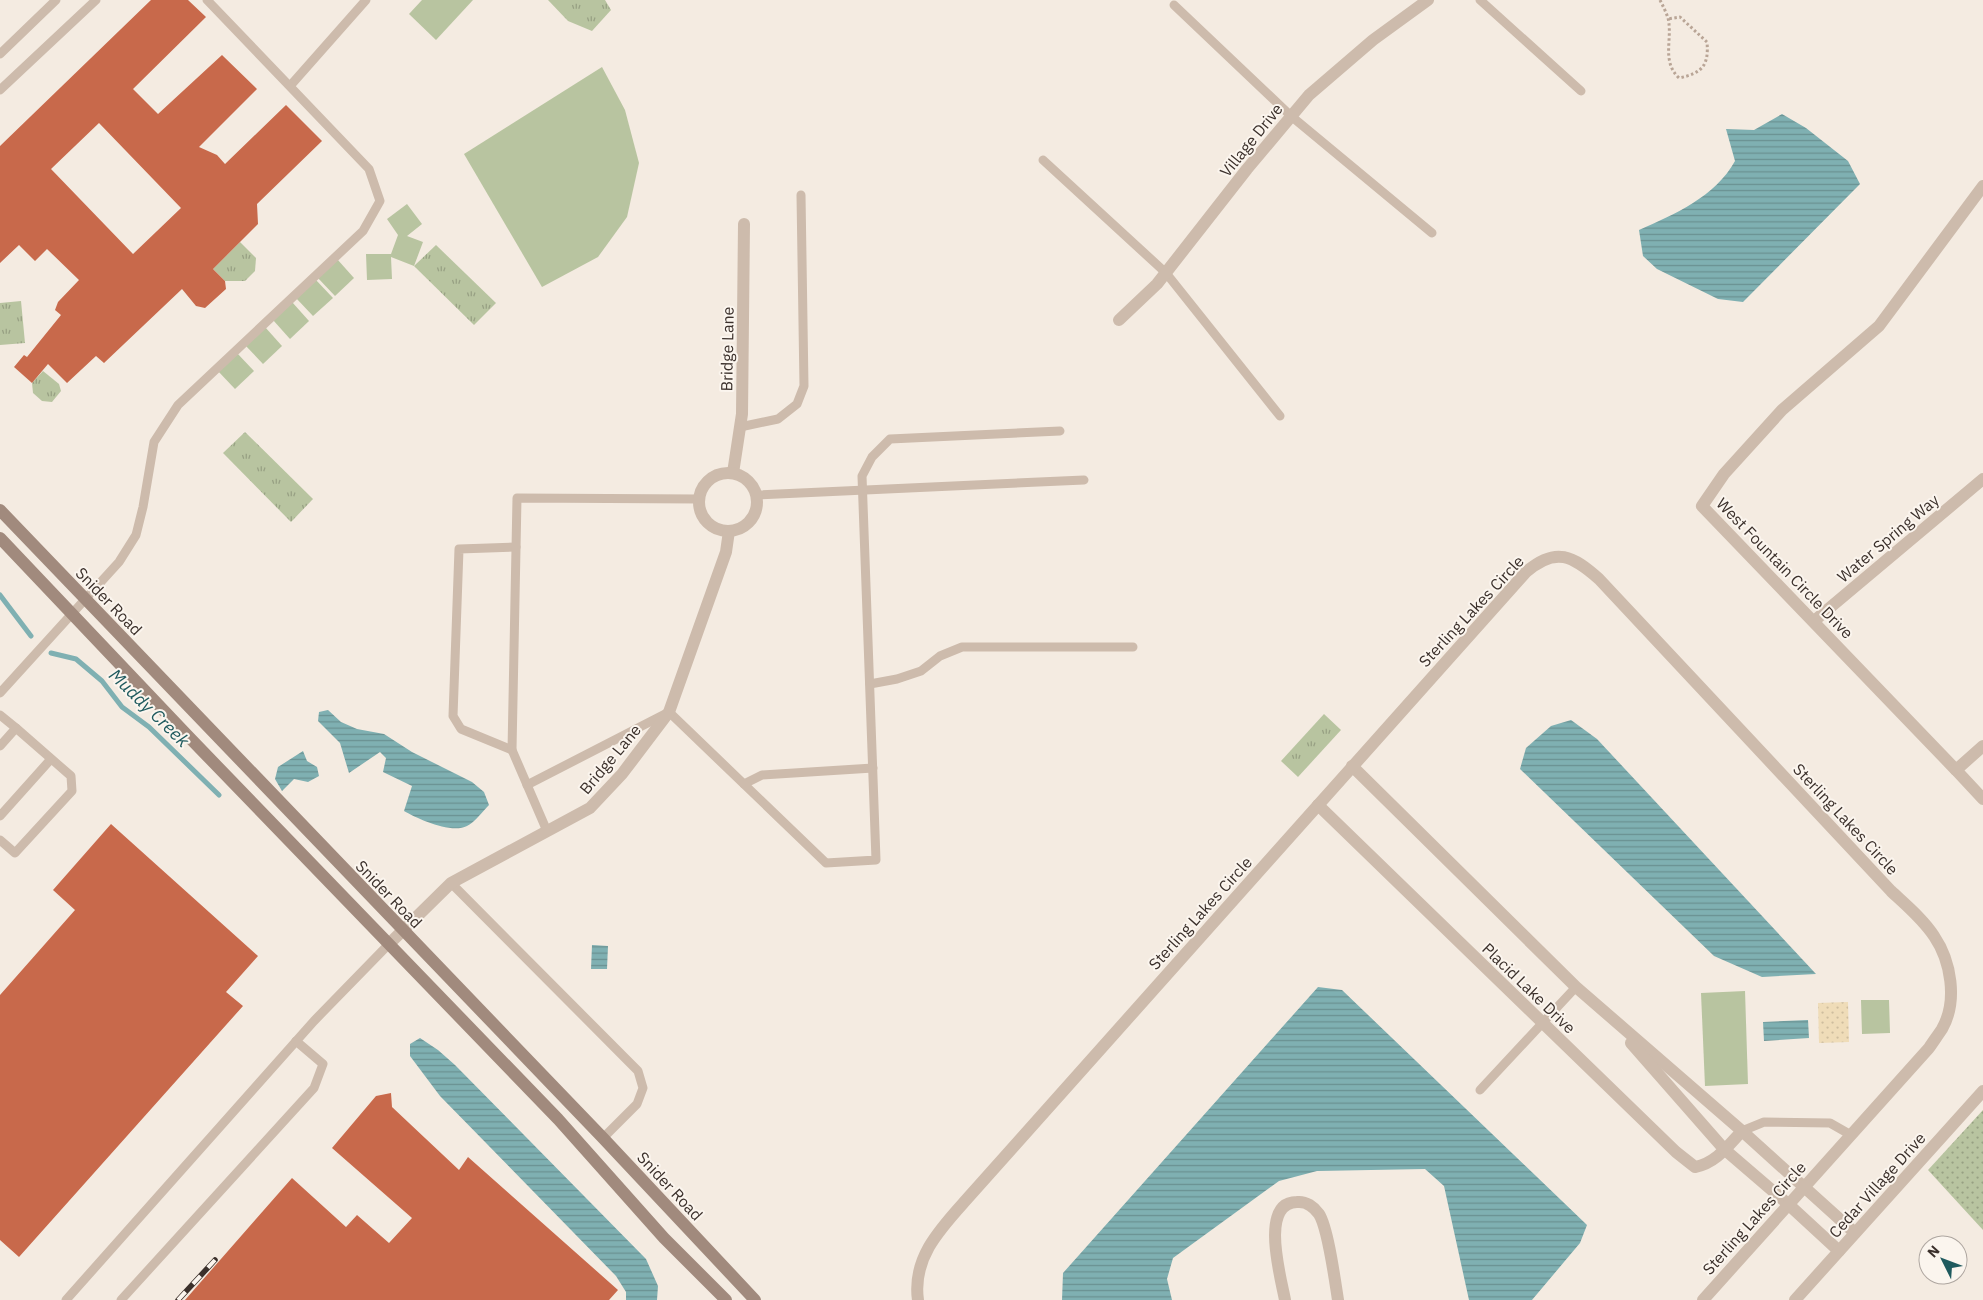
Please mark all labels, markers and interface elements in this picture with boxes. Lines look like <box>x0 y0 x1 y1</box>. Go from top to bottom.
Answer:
street label: Village Drive <box>1215 99 1287 181</box>
street label: Bridge Lane <box>716 306 738 392</box>
street label: Water Spring Way <box>1833 490 1943 586</box>
street label: West Fountain Circle Drive <box>1712 493 1858 643</box>
street label: Sterling Lakes Circle <box>1414 551 1528 671</box>
street label: Snider Road <box>72 563 146 639</box>
water label: Muddy Creek <box>104 664 195 752</box>
street label: Bridge Lane <box>575 720 645 798</box>
street label: Sterling Lakes Circle <box>1789 759 1903 879</box>
street label: Sterling Lakes Circle <box>1144 852 1256 974</box>
street label: Snider Road <box>352 856 426 932</box>
street label: Placid Lake Drive <box>1478 938 1580 1038</box>
street label: Cedar Village Drive <box>1824 1128 1930 1242</box>
street label: Snider Road <box>633 1147 707 1225</box>
street label: Sterling Lakes Circle <box>1698 1157 1810 1279</box>
north arrow <box>1918 1235 1968 1285</box>
text: N <box>1923 1242 1943 1261</box>

